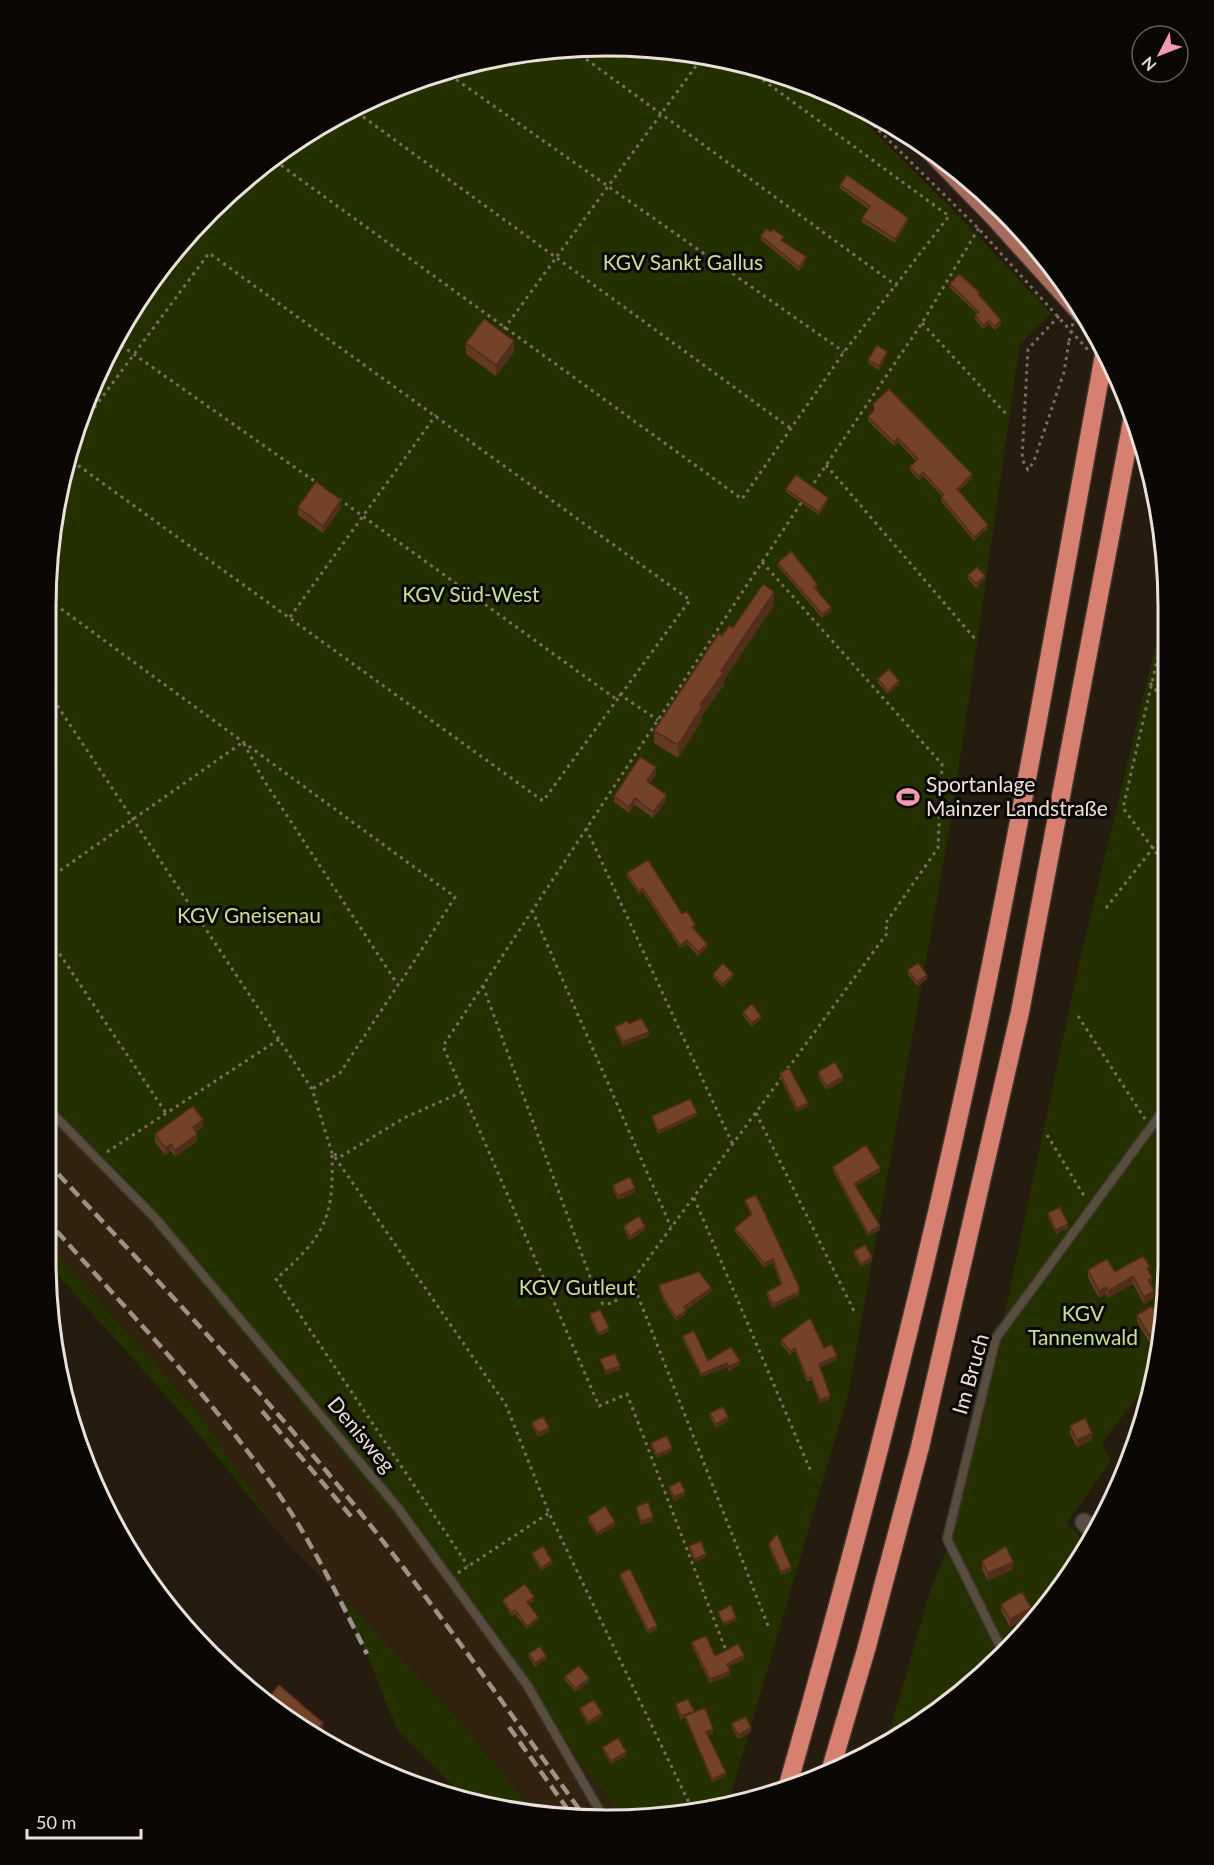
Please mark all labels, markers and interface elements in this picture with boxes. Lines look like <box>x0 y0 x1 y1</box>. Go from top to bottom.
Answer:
north arrow <box>1130 24 1190 84</box>
text: N <box>1137 53 1160 75</box>
park label: KGV Sankt Gallus <box>603 249 763 274</box>
park label: KGV Süd-West <box>402 581 540 606</box>
place label: Sportanlage Mainzer Landstraße <box>926 771 1108 820</box>
sports icon: Sportanlage Mainzer Landstraße <box>895 784 921 810</box>
park label: KGV Gneisenau <box>177 902 321 927</box>
park label: KGV Gutleut <box>519 1274 636 1299</box>
park label: KGV Tannenwald <box>1028 1300 1138 1349</box>
street label: Im Bruch <box>946 1330 993 1417</box>
street label: Denisweg <box>323 1391 401 1477</box>
scale bar <box>27 1802 141 1840</box>
text: 50 m <box>36 1811 76 1833</box>

